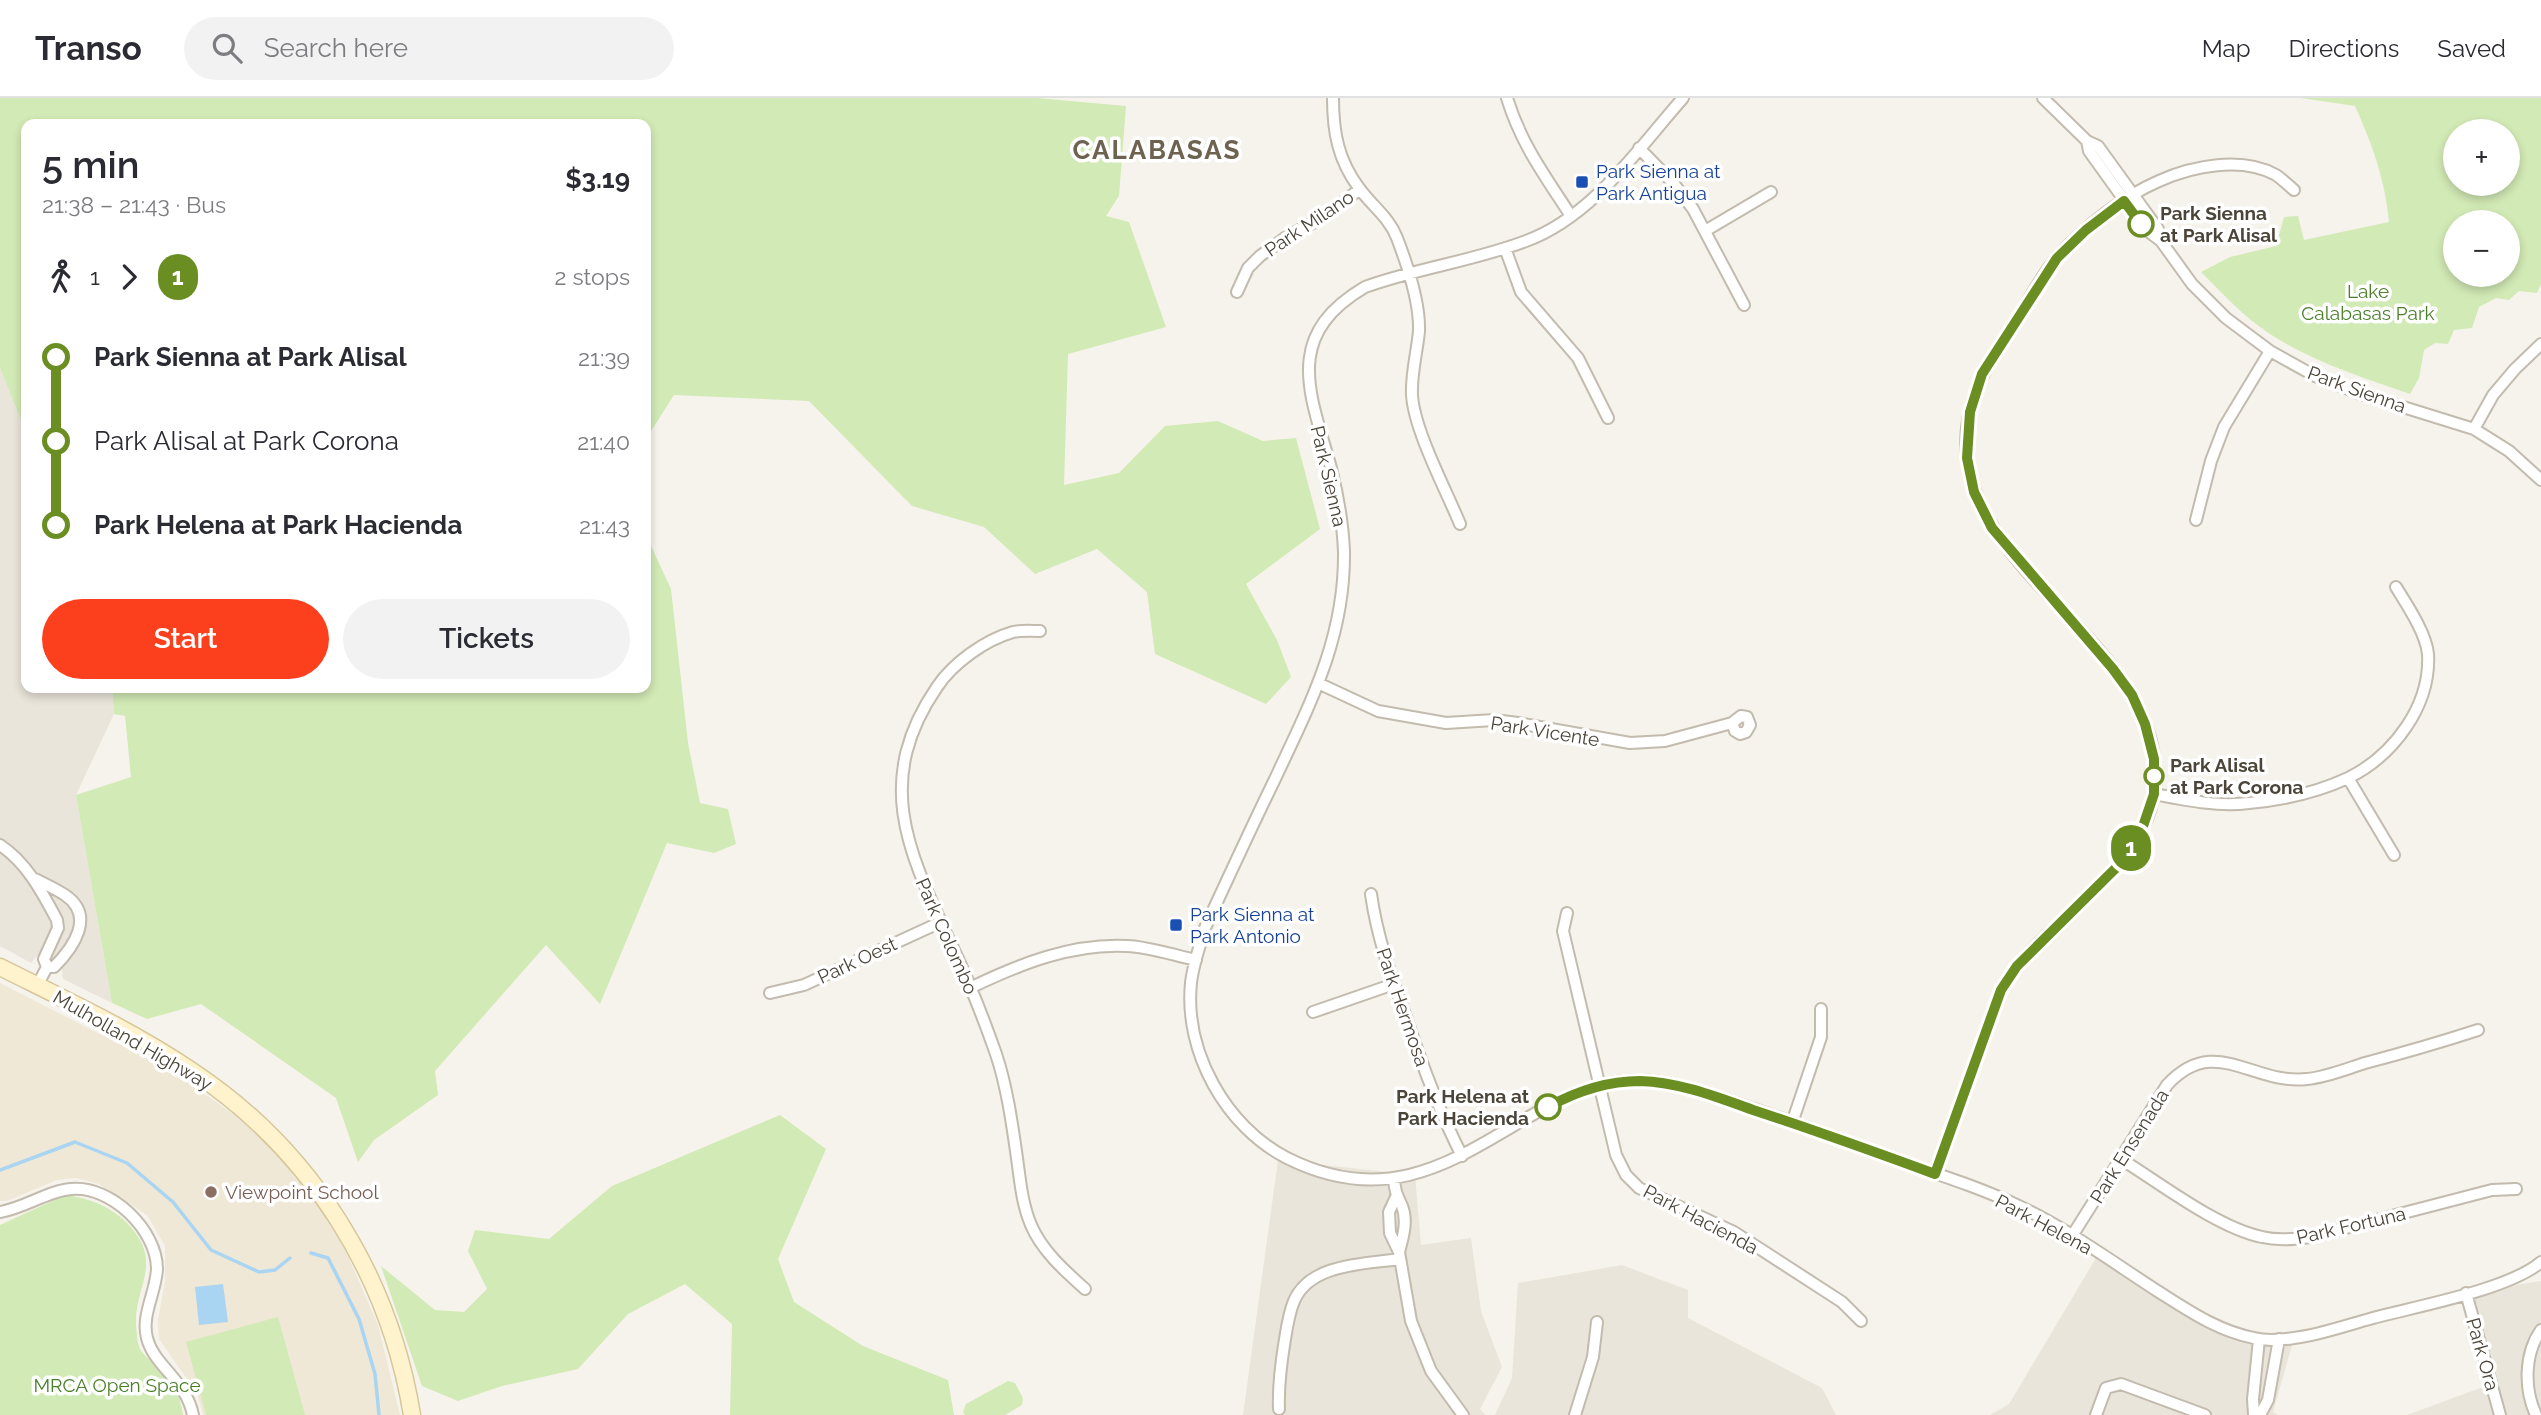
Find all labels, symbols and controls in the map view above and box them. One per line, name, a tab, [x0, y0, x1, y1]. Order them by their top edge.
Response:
search box	[184, 17, 674, 80]
text: Transo	[35, 29, 142, 68]
icon: search	[208, 29, 246, 67]
text: Search here	[264, 33, 408, 63]
text: Map	[2202, 34, 2251, 63]
text: Directions	[2289, 34, 2399, 63]
text: Saved	[2437, 34, 2506, 63]
map controls	[2443, 119, 2520, 287]
button: +	[2443, 119, 2520, 196]
district label: CALABASAS	[1073, 135, 1241, 165]
text: 5 min	[42, 142, 139, 187]
place label: Park Sienna at Park Antigua	[1596, 160, 1721, 204]
text: $3.19	[565, 164, 630, 194]
marker: Park Sienna at Park Antigua	[1574, 174, 1590, 190]
street label: Park Milano	[1260, 185, 1358, 261]
text: 21:38 – 21:43 · Bus	[42, 191, 226, 218]
place label: Park Sienna at Park Alisal	[2160, 202, 2278, 246]
button: −	[2443, 210, 2520, 287]
marker: Park Sienna at Park Alisal	[2128, 211, 2154, 237]
icon: walk	[42, 258, 80, 296]
icon: forward	[110, 258, 148, 296]
text: 1	[172, 262, 184, 291]
text: 1	[90, 263, 100, 290]
text: 2 stops	[555, 263, 630, 290]
park label: Lake Calabasas Park	[2301, 280, 2435, 324]
text: Park Sienna at Park Alisal	[94, 342, 407, 372]
text: 21:39	[578, 344, 630, 371]
street label: Park Sienna	[2305, 361, 2409, 417]
street label: Park Sienna	[1307, 423, 1351, 529]
text: Park Alisal at Park Corona	[94, 426, 399, 456]
text: 21:40	[577, 428, 630, 455]
text: Park Helena at Park Hacienda	[94, 510, 462, 540]
text: 21:43	[579, 512, 630, 539]
button: Start	[42, 599, 329, 679]
button: Tickets	[343, 599, 630, 679]
street label: Park Vicente	[1489, 712, 1601, 750]
place label: Park Alisal at Park Corona	[2170, 754, 2304, 798]
marker: Park Alisal at Park Corona	[2144, 766, 2164, 786]
line badge: 1	[2108, 825, 2154, 871]
text: 1	[2125, 833, 2137, 862]
street label: Park Colombo	[912, 874, 982, 998]
place label: Park Sienna at Park Antonio	[1190, 903, 1315, 947]
marker: Park Sienna at Park Antonio	[1168, 917, 1184, 933]
street label: Park Oest	[814, 932, 901, 988]
street label: Park Hermosa	[1372, 945, 1434, 1069]
street label: Mulholland Highway	[49, 985, 217, 1095]
place label: Park Helena at Park Hacienda	[1396, 1085, 1530, 1129]
street label: Park Ensenada	[2085, 1085, 2173, 1207]
marker: Park Helena at Park Hacienda	[1535, 1094, 1561, 1120]
street label: Park Hacienda	[1640, 1179, 1762, 1259]
place label: Viewpoint School	[225, 1181, 379, 1203]
marker: Viewpoint School	[203, 1184, 219, 1200]
street label: Park Helena	[1992, 1189, 2096, 1259]
street label: Park Fortuna	[2294, 1202, 2408, 1248]
street label: Park Ora	[2462, 1315, 2504, 1393]
park label: MRCA Open Space	[33, 1374, 201, 1396]

